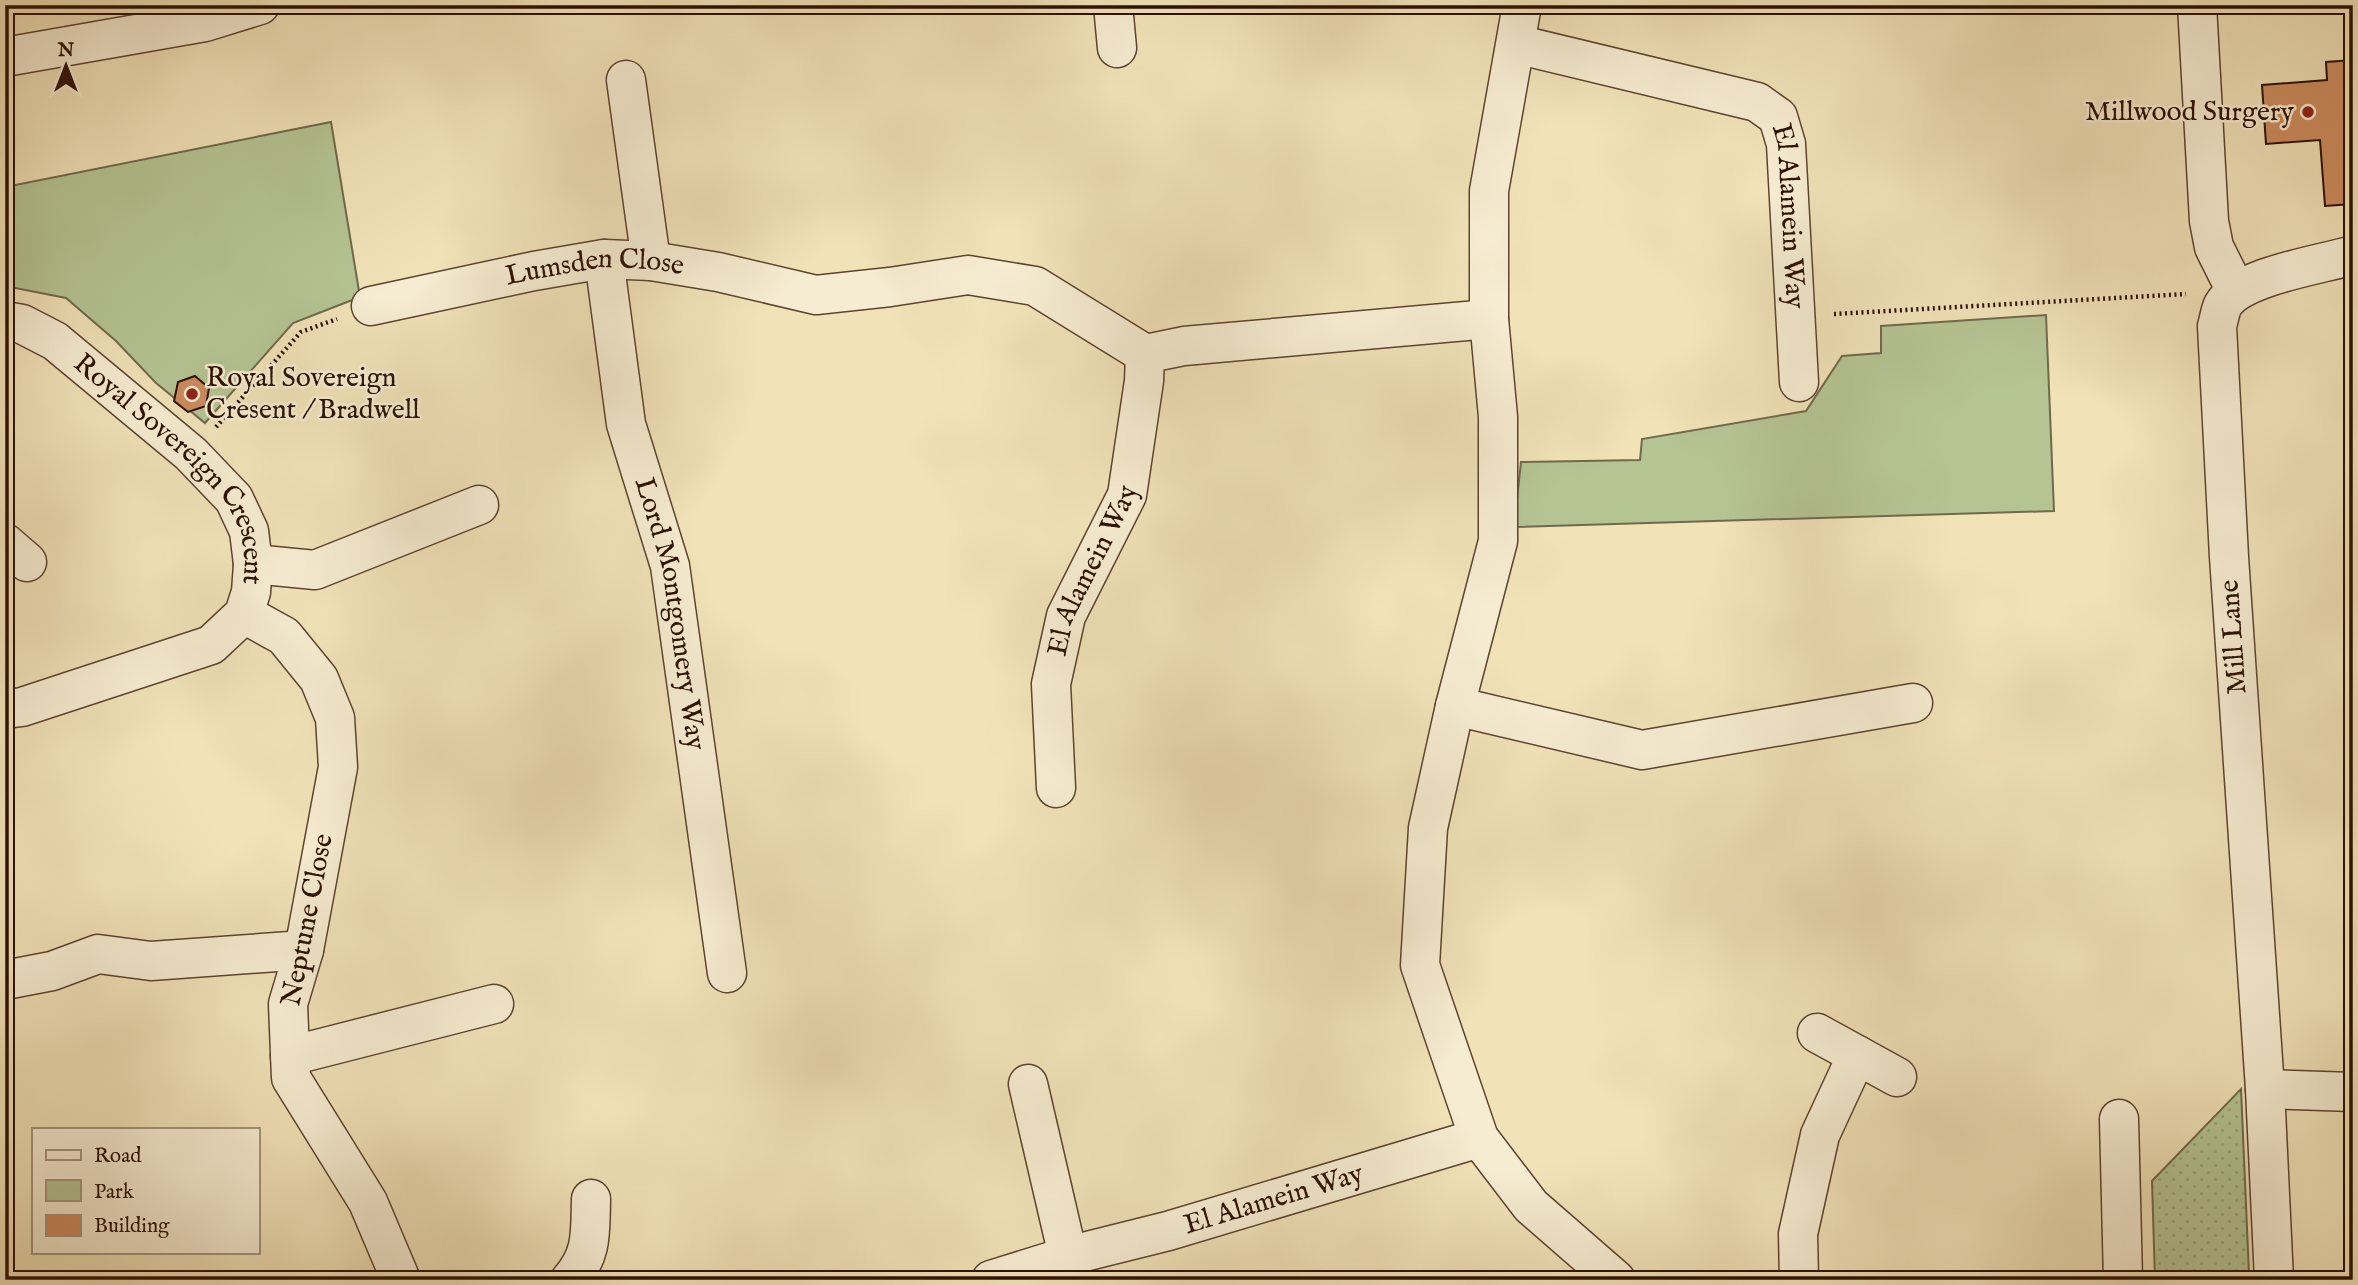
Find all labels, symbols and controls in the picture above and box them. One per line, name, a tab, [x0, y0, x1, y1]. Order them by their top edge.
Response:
north arrow	[32, 32, 102, 102]
text: N	[57, 39, 75, 63]
place label: Millwood Surgery	[2085, 95, 2294, 130]
marker: Millwood Surgery	[2300, 104, 2316, 120]
street label: El Alamein Way	[1763, 119, 1812, 310]
street label: Lumsden Close	[502, 241, 687, 294]
street label: Royal Sovereign Crescent	[66, 346, 271, 586]
place label: Royal Sovereign Cresent / Bradwell	[206, 361, 420, 428]
marker: Royal Sovereign Cresent / Bradwell	[184, 386, 200, 402]
street label: Lord Montgomery Way	[626, 473, 713, 752]
street label: El Alamein Way	[1040, 483, 1146, 659]
street label: Mill Lane	[2213, 578, 2255, 696]
street label: Neptune Close	[274, 831, 342, 1009]
legend	[32, 1128, 259, 1254]
text: Road	[94, 1143, 142, 1170]
street label: El Alamein Way	[1180, 1156, 1368, 1243]
text: Park	[94, 1179, 135, 1206]
text: Building	[94, 1213, 170, 1240]

